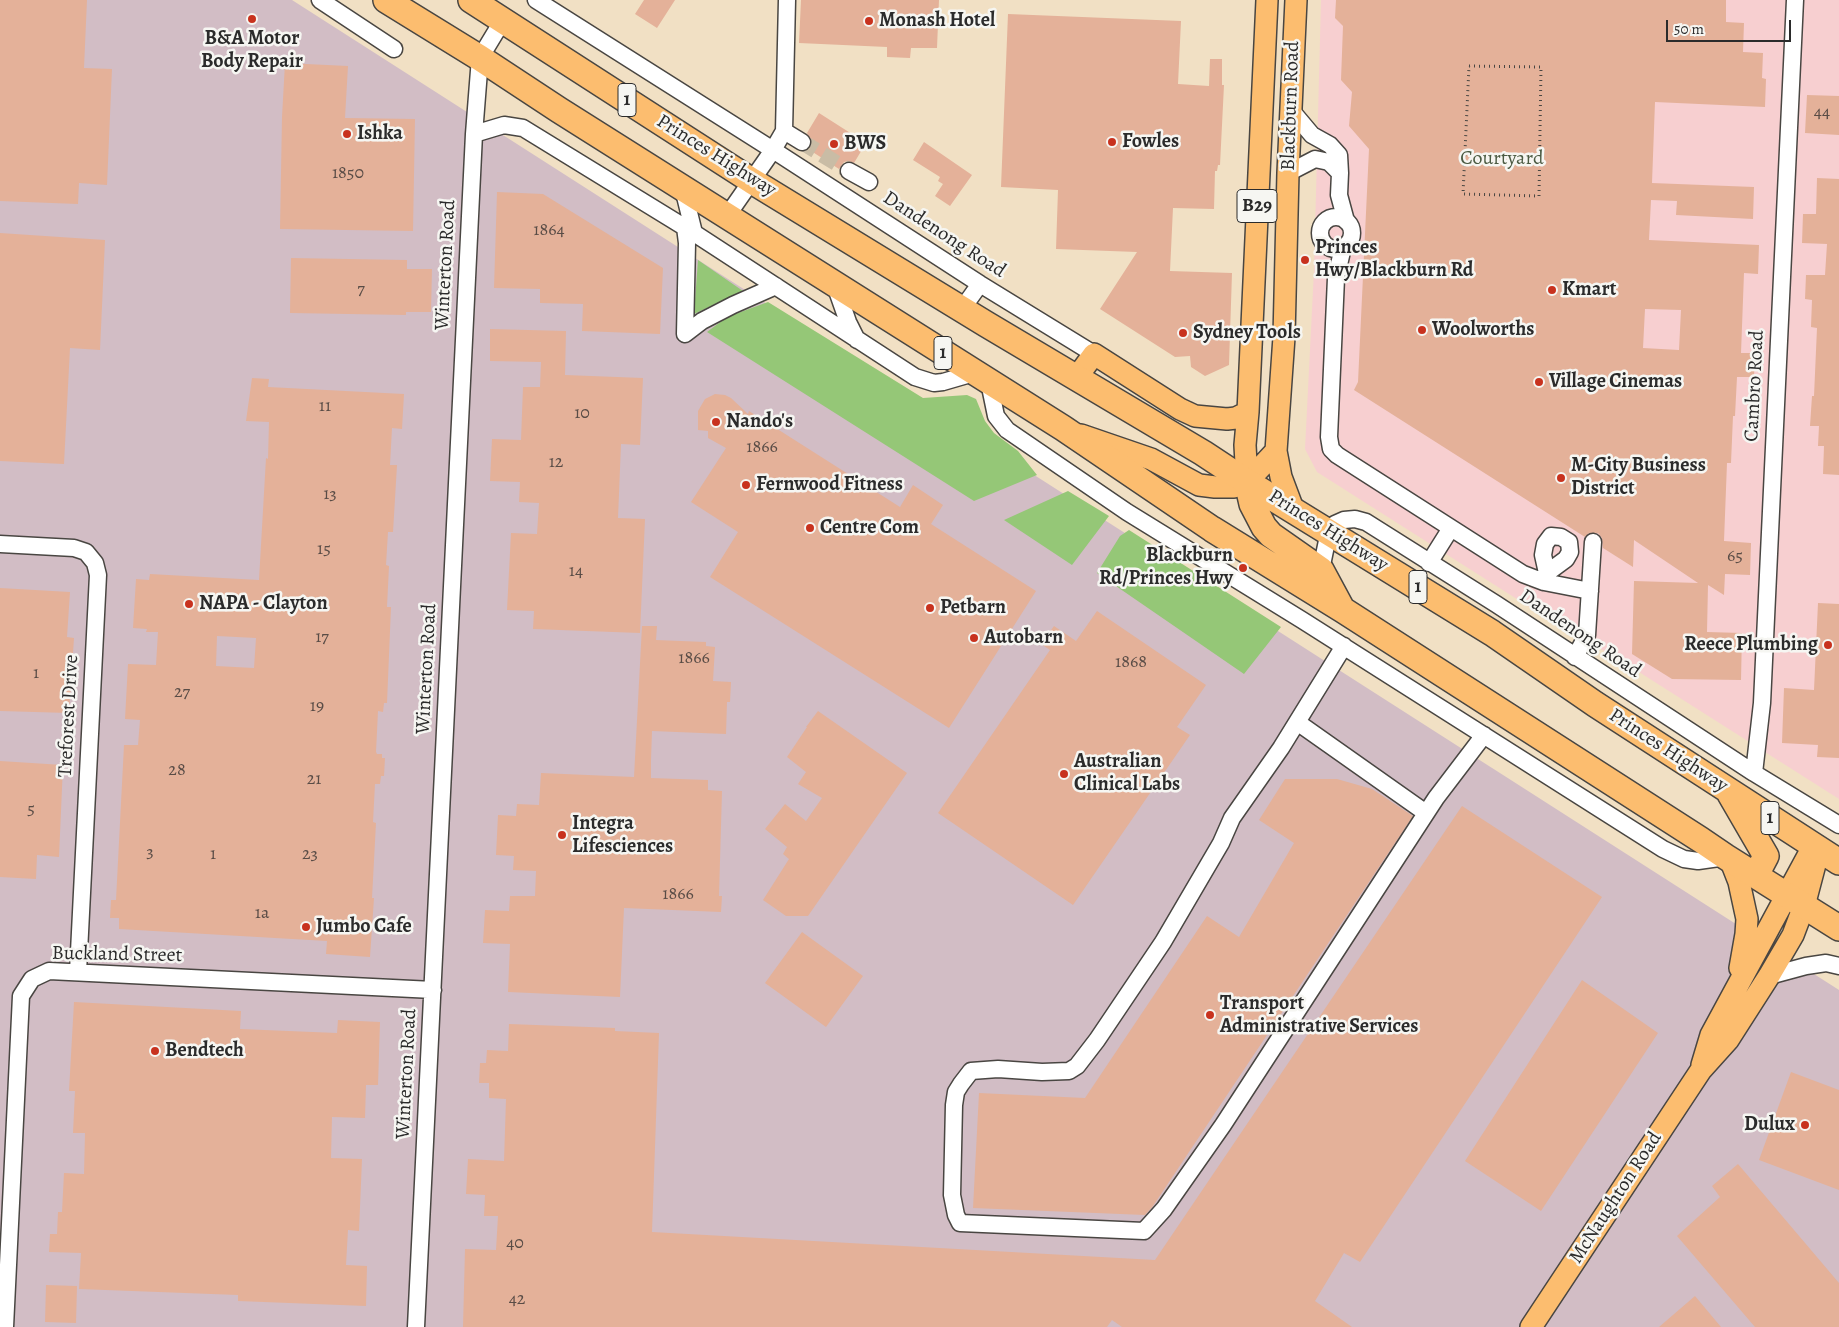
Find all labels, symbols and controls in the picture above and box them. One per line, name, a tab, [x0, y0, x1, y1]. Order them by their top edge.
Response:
place label: Monash Hotel	[879, 9, 995, 33]
scale bar	[1669, 10, 1794, 42]
marker: B&A Motor Body Repair	[246, 13, 258, 25]
marker: Monash Hotel	[863, 15, 875, 27]
text: 50 m	[1674, 19, 1704, 39]
place label: B&A Motor Body Repair	[201, 27, 303, 74]
street label: Blackburn Road	[1277, 41, 1305, 171]
road number: 1	[618, 84, 636, 116]
house number: 44	[1814, 102, 1830, 124]
street label: Princes Highway	[652, 110, 780, 202]
place label: Ishka	[357, 122, 403, 146]
marker: Ishka	[341, 128, 353, 140]
place label: Fowles	[1122, 130, 1179, 154]
place label: BWS	[844, 132, 886, 156]
marker: Fowles	[1106, 136, 1118, 148]
marker: BWS	[828, 138, 840, 150]
park label: Courtyard	[1460, 147, 1544, 171]
house number: 1850	[332, 163, 364, 185]
street label: Dandenong Road	[878, 186, 1010, 284]
road number: B29	[1237, 190, 1277, 222]
street label: Winterton Road	[431, 199, 461, 331]
house number: 1864	[533, 220, 565, 242]
place label: Princes Hwy/Blackburn Rd	[1315, 236, 1473, 283]
marker: Princes Hwy/Blackburn Rd	[1299, 254, 1311, 266]
place label: Kmart	[1562, 278, 1616, 302]
house number: 7	[357, 279, 365, 301]
marker: Kmart	[1546, 284, 1558, 296]
place label: Woolworths	[1432, 318, 1534, 342]
place label: Sydney Tools	[1193, 321, 1301, 345]
marker: Woolworths	[1416, 324, 1428, 336]
marker: Sydney Tools	[1177, 327, 1189, 339]
street label: Cambro Road	[1740, 330, 1770, 442]
road number: 1	[934, 336, 952, 369]
place label: Village Cinemas	[1549, 370, 1682, 394]
marker: Village Cinemas	[1533, 376, 1545, 388]
house number: 11	[319, 396, 331, 418]
house number: 10	[574, 403, 590, 425]
place label: Nando's	[726, 410, 793, 434]
marker: Nando's	[710, 416, 722, 428]
house number: 1866	[746, 437, 778, 459]
house number: 12	[549, 452, 563, 474]
place label: M-City Business District	[1571, 454, 1706, 501]
marker: M-City Business District	[1555, 472, 1567, 484]
place label: Fernwood Fitness	[756, 473, 903, 497]
marker: Fernwood Fitness	[740, 479, 752, 491]
house number: 13	[323, 484, 337, 506]
street label: Princes Highway	[1264, 485, 1392, 577]
place label: Centre Com	[820, 516, 919, 540]
marker: Centre Com	[804, 522, 816, 534]
house number: 15	[317, 539, 331, 561]
place label: Blackburn Rd/Princes Hwy	[1099, 544, 1233, 591]
house number: 65	[1727, 546, 1743, 568]
house number: 14	[569, 561, 583, 583]
marker: Blackburn Rd/Princes Hwy	[1237, 562, 1249, 574]
road number: 1	[1409, 570, 1427, 604]
street label: Dandenong Road	[1515, 584, 1645, 684]
place label: NAPA - Clayton	[199, 592, 328, 616]
place label: Petbarn	[940, 596, 1006, 620]
marker: NAPA - Clayton	[183, 598, 195, 610]
marker: Petbarn	[924, 602, 936, 614]
street label: Winterton Road	[412, 603, 442, 735]
place label: Autobarn	[984, 626, 1063, 650]
house number: 17	[315, 627, 329, 649]
marker: Autobarn	[968, 632, 980, 644]
place label: Reece Plumbing	[1684, 633, 1818, 657]
marker: Reece Plumbing	[1822, 639, 1834, 651]
house number: 1866	[678, 648, 710, 670]
house number: 1868	[1115, 652, 1147, 674]
street label: Treforest Drive	[54, 654, 84, 778]
house number: 1	[33, 663, 39, 685]
house number: 27	[174, 682, 190, 704]
house number: 19	[310, 696, 324, 718]
street label: Princes Highway	[1604, 704, 1732, 798]
place label: Australian Clinical Labs	[1074, 750, 1180, 797]
house number: 28	[168, 760, 186, 782]
marker: Australian Clinical Labs	[1058, 768, 1070, 780]
house number: 21	[307, 769, 321, 791]
house number: 5	[27, 799, 35, 821]
road number: 1	[1761, 801, 1779, 834]
place label: Integra Lifesciences	[572, 812, 673, 859]
marker: Integra Lifesciences	[556, 829, 568, 841]
house number: 3	[146, 842, 154, 864]
house number: 1	[210, 844, 216, 866]
house number: 23	[302, 844, 318, 866]
house number: 1866	[662, 884, 694, 906]
house number: 1a	[255, 903, 269, 925]
place label: Jumbo Cafe	[316, 915, 412, 939]
marker: Jumbo Cafe	[300, 921, 312, 933]
street label: Buckland Street	[52, 942, 182, 968]
place label: Transport Administrative Services	[1220, 992, 1418, 1039]
street label: Winterton Road	[392, 1008, 422, 1140]
marker: Transport Administrative Services	[1204, 1009, 1216, 1021]
place label: Bendtech	[165, 1039, 244, 1063]
marker: Bendtech	[149, 1045, 161, 1057]
place label: Dulux	[1744, 1113, 1795, 1137]
marker: Dulux	[1799, 1119, 1811, 1131]
street label: McNaughton Road	[1564, 1128, 1668, 1268]
house number: 40	[506, 1233, 524, 1255]
house number: 42	[509, 1289, 525, 1311]

